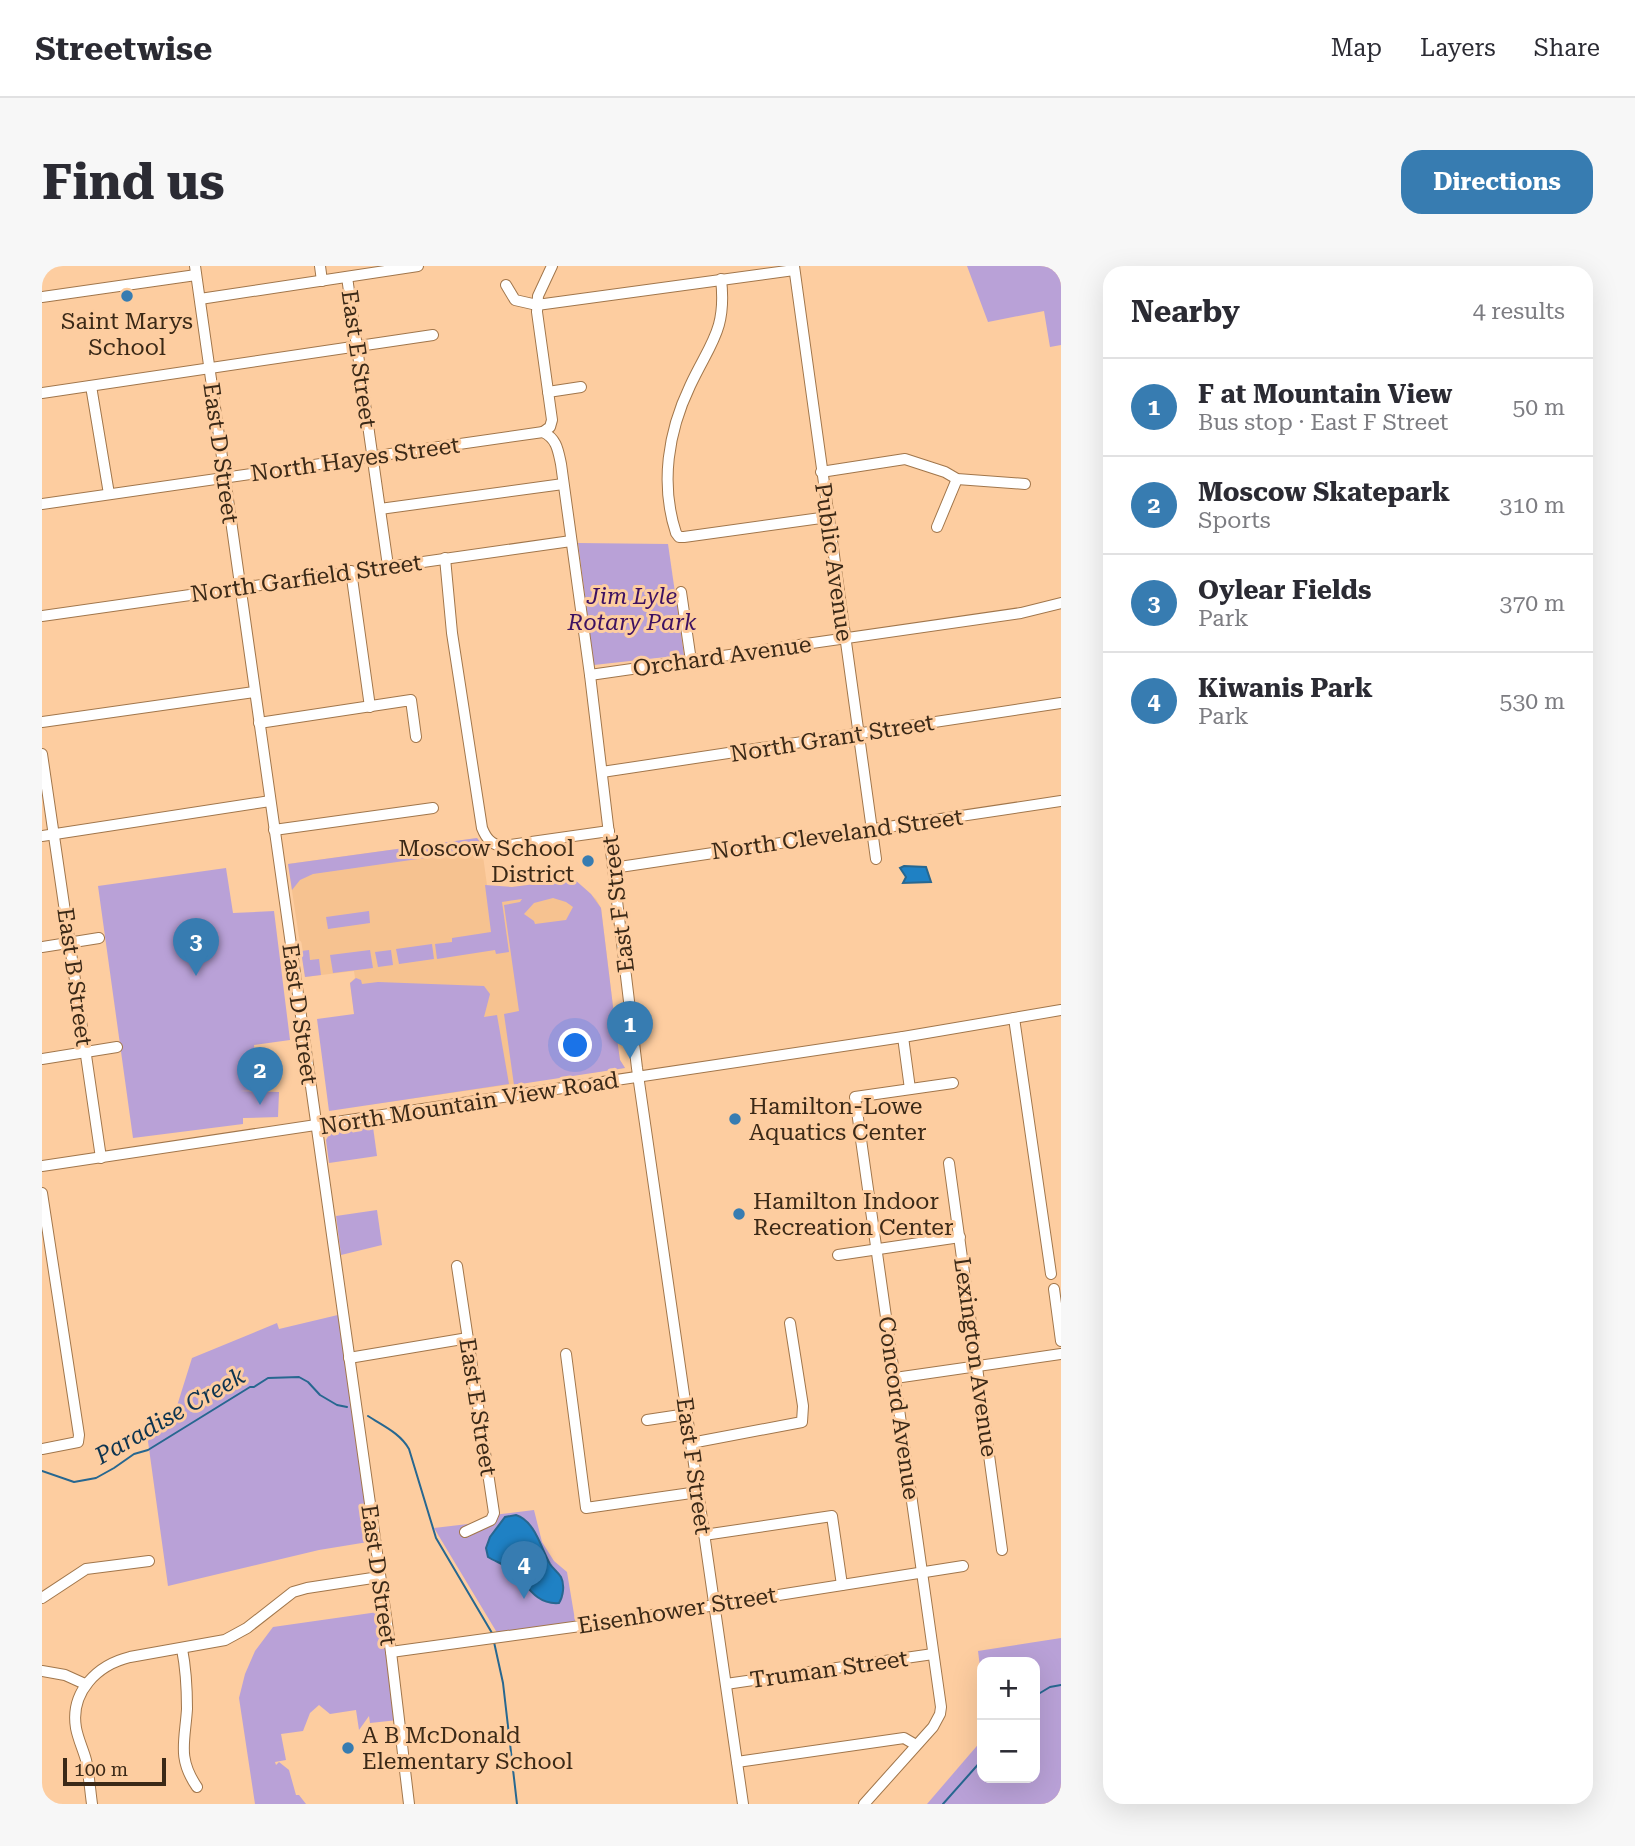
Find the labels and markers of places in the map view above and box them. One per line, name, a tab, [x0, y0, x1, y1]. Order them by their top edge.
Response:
marker: Saint Marys School	[119, 288, 135, 304]
place label: Saint Marys School	[61, 308, 193, 361]
place label: Moscow School District	[398, 835, 574, 888]
marker: Moscow School District	[580, 853, 596, 869]
pin: 3	[173, 918, 219, 976]
pin: 1	[607, 1001, 653, 1059]
pin: 2	[237, 1047, 283, 1105]
place label: Hamilton-Lowe Aquatics Center	[749, 1093, 926, 1146]
marker: Hamilton-Lowe Aquatics Center	[727, 1111, 743, 1127]
place label: Hamilton Indoor Recreation Center	[753, 1188, 953, 1241]
marker: Hamilton Indoor Recreation Center	[731, 1206, 747, 1222]
pin: 4	[501, 1541, 547, 1599]
place label: A B McDonald Elementary School	[362, 1722, 573, 1775]
marker: A B McDonald Elementary School	[340, 1740, 356, 1756]

